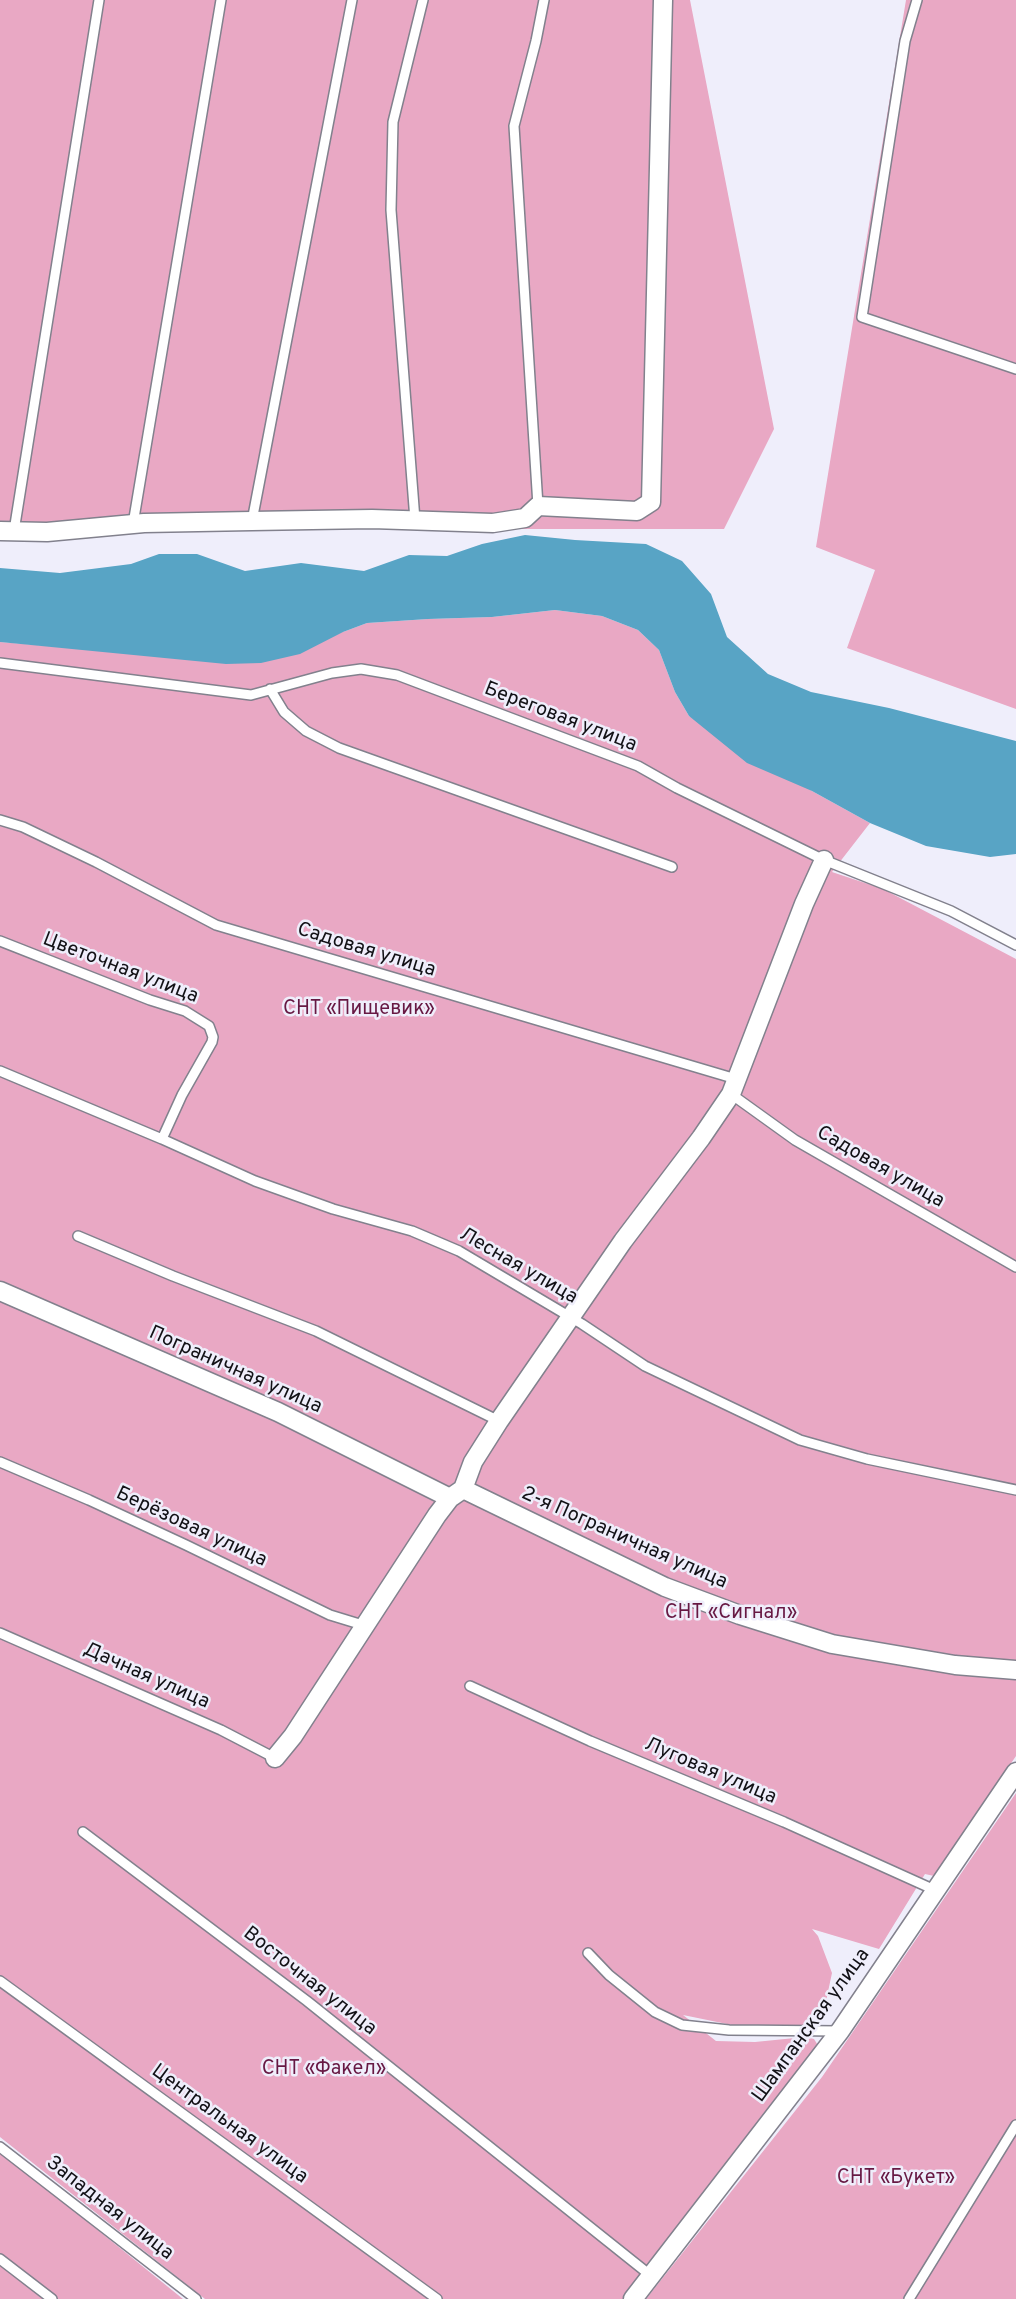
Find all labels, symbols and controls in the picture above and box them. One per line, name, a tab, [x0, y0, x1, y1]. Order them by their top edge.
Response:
street label: Береговая улица	[480, 678, 640, 758]
street label: Садовая улица	[294, 919, 438, 983]
street label: Цветочная улица	[39, 928, 201, 1010]
park label: СНТ «Пищевик»	[283, 998, 435, 1022]
street label: Садовая улица	[812, 1122, 948, 1214]
street label: Лесная улица	[455, 1223, 581, 1311]
street label: Пограничная улица	[145, 1322, 325, 1420]
street label: Берёзовая улица	[112, 1482, 270, 1574]
street label: 2-я Пограничная улица	[517, 1483, 731, 1595]
park label: СНТ «Сигнал»	[665, 1602, 797, 1626]
street label: Дачная улица	[79, 1638, 213, 1716]
street label: Луговая улица	[640, 1733, 780, 1811]
street label: Восточная улица	[237, 1922, 381, 2042]
street label: Шампанская улица	[748, 1944, 876, 2108]
park label: СНТ «Факел»	[262, 2058, 386, 2082]
street label: Центральная улица	[146, 2060, 312, 2190]
street label: Западная улица	[40, 2152, 178, 2266]
park label: СНТ «Букет»	[837, 2167, 955, 2191]

